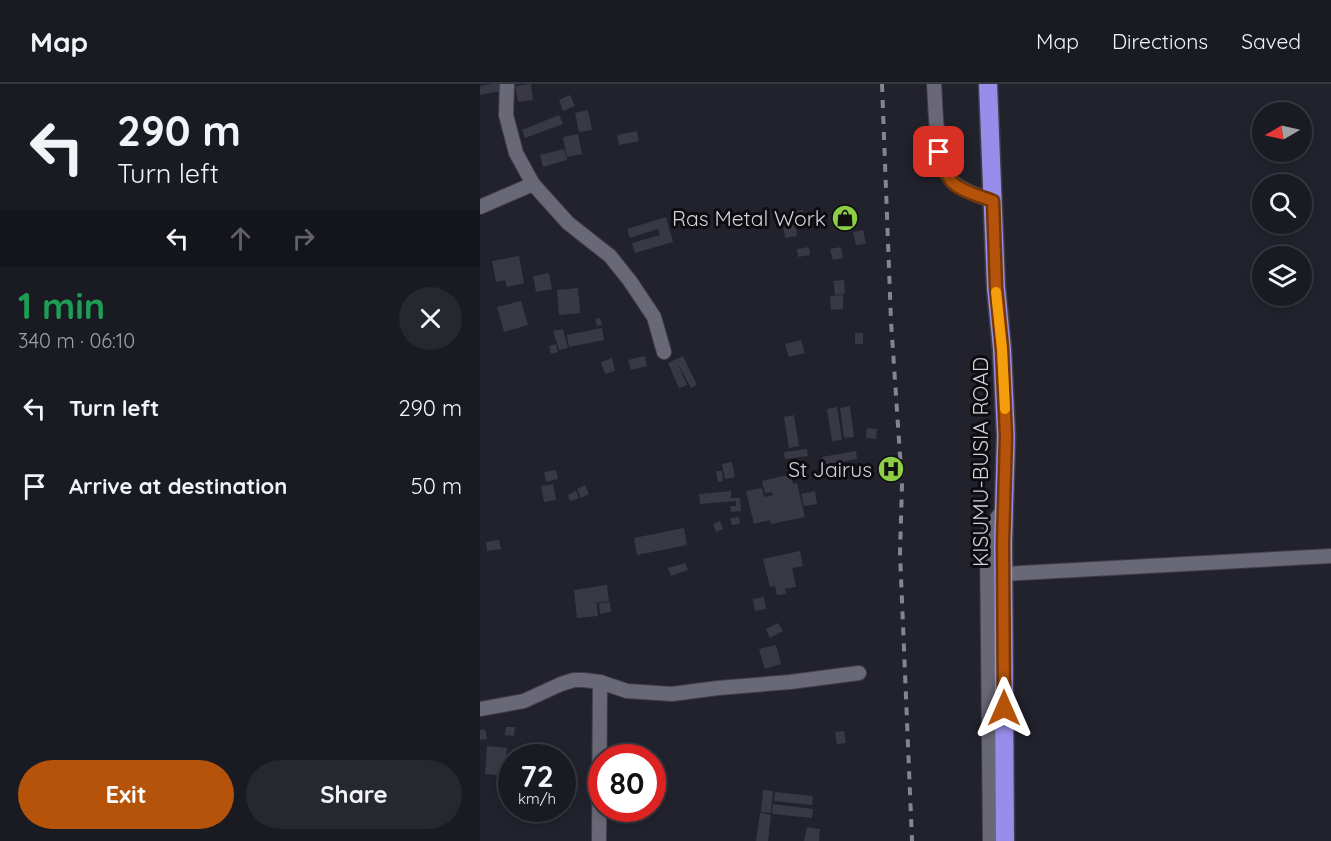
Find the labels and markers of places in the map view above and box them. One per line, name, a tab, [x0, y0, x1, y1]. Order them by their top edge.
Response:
pin	[913, 126, 964, 177]
shop icon: Ras Metal Work	[830, 203, 860, 233]
place label: Ras Metal Work	[672, 205, 826, 231]
hospital icon: St Jairus	[876, 454, 906, 484]
place label: St Jairus	[788, 456, 872, 482]

